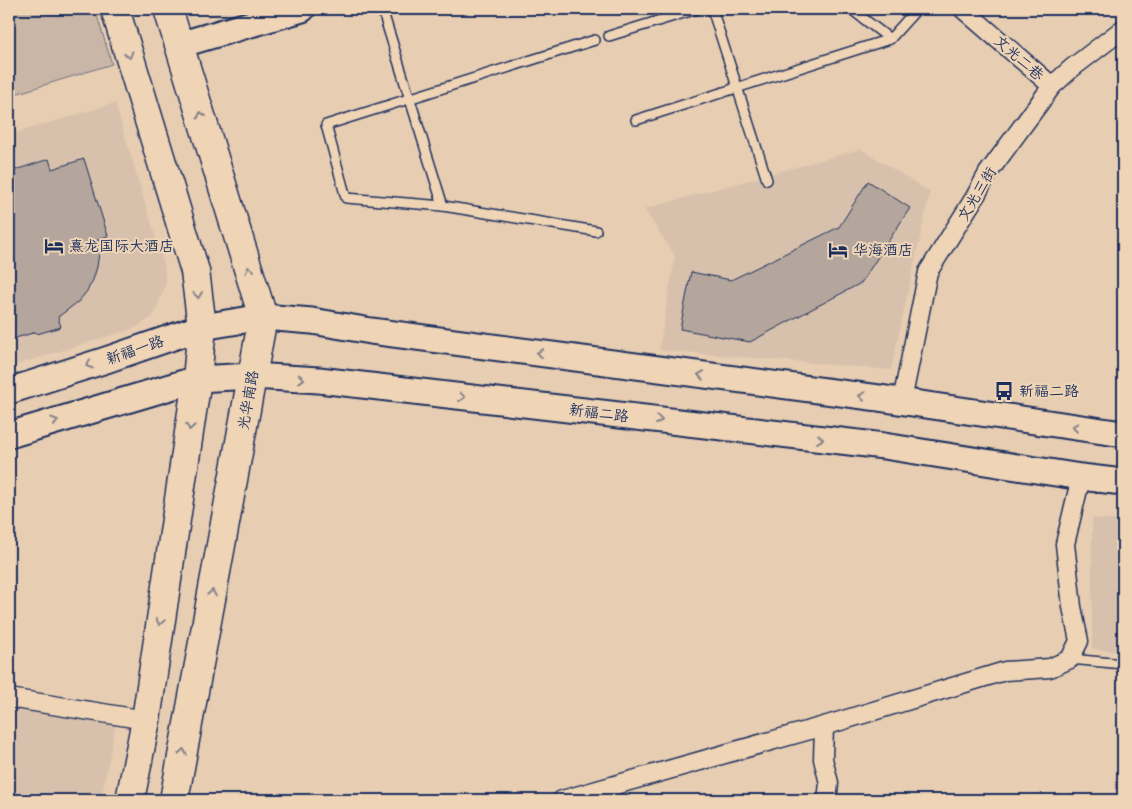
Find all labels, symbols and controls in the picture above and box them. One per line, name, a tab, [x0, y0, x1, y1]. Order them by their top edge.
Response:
street label: 文光二巷	[990, 32, 1048, 84]
one-way arrow	[123, 51, 133, 59]
one-way arrow	[196, 111, 206, 120]
street label: 文光三街	[954, 164, 1000, 224]
hotel icon: 熹龙国际大酒店	[43, 235, 65, 257]
place label: 熹龙国际大酒店	[69, 237, 174, 255]
hotel icon: 华海酒店	[827, 239, 849, 261]
place label: 华海酒店	[853, 241, 913, 259]
one-way arrow	[244, 267, 254, 275]
one-way arrow	[192, 291, 203, 299]
street label: 新福一路	[104, 332, 166, 368]
one-way arrow	[536, 349, 544, 359]
one-way arrow	[86, 360, 94, 370]
street label: 光华南路	[234, 369, 262, 431]
one-way arrow	[697, 370, 705, 380]
one-way arrow	[297, 374, 305, 385]
bus stop icon: 新福二路	[993, 380, 1015, 402]
place label: 新福二路	[1019, 382, 1079, 400]
one-way arrow	[459, 391, 467, 402]
one-way arrow	[858, 391, 866, 402]
street label: 新福二路	[568, 400, 630, 426]
one-way arrow	[655, 414, 663, 425]
one-way arrow	[51, 417, 59, 427]
one-way arrow	[1071, 422, 1079, 432]
one-way arrow	[185, 423, 195, 432]
one-way arrow	[816, 433, 824, 444]
one-way arrow	[207, 588, 217, 597]
one-way arrow	[156, 618, 166, 627]
one-way arrow	[177, 748, 187, 757]

